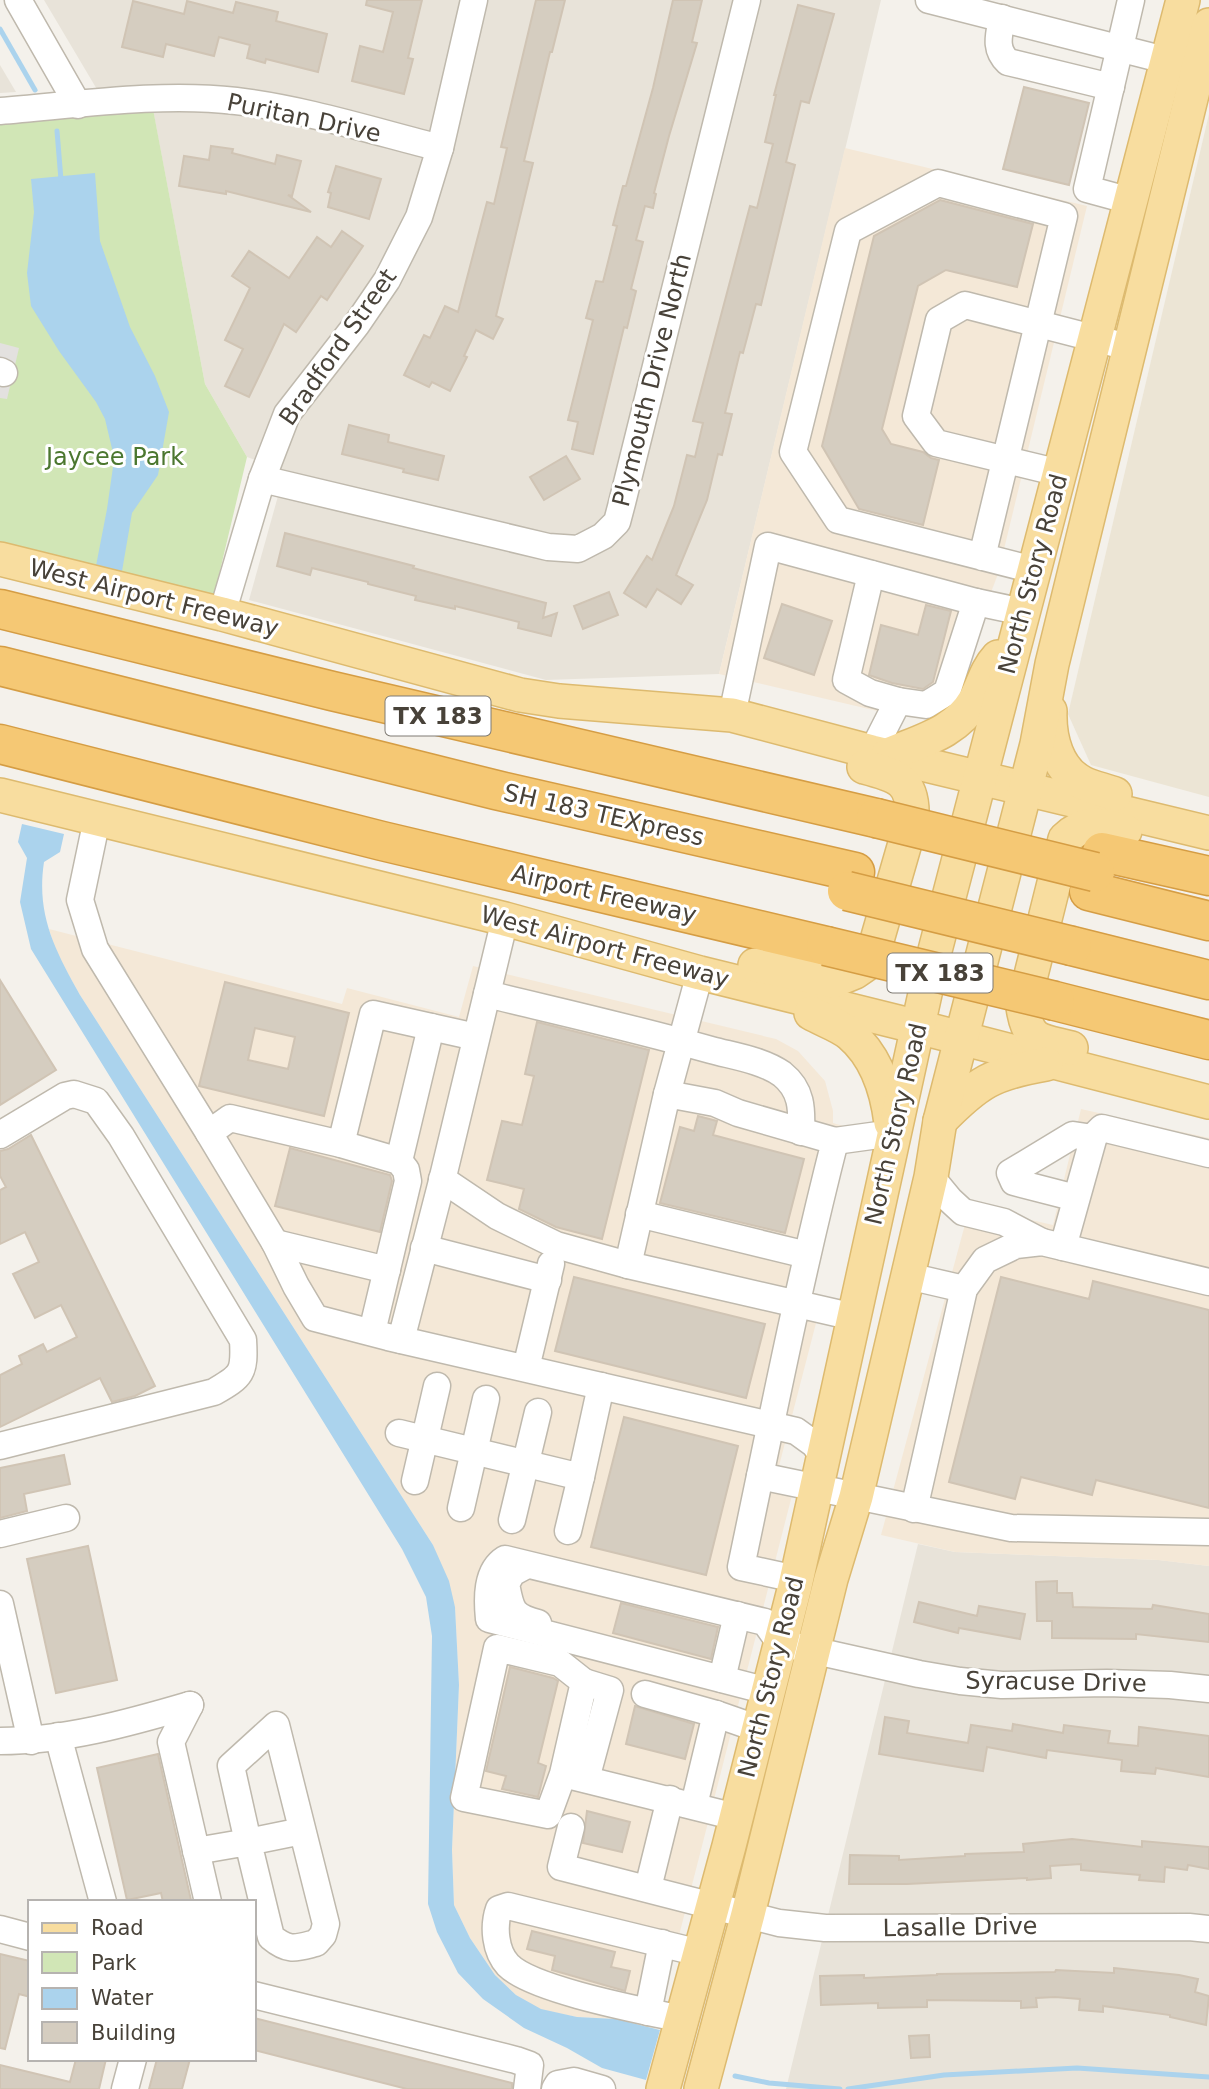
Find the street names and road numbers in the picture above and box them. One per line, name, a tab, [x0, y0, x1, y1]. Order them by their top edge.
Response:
street label: Puritan Drive	[224, 88, 384, 148]
street label: Plymouth Drive North	[607, 251, 697, 509]
street label: Bradford Street	[274, 263, 402, 431]
street label: North Story Road	[993, 471, 1073, 677]
street label: West Airport Freeway	[26, 553, 282, 643]
road number: TX 183	[386, 696, 490, 736]
street label: SH 183 TEXpress	[501, 778, 707, 852]
street label: Airport Freeway	[509, 859, 699, 929]
street label: West Airport Freeway	[478, 900, 732, 994]
road number: TX 183	[888, 954, 992, 992]
street label: North Story Road	[859, 1020, 933, 1228]
street label: North Story Road	[732, 1574, 810, 1780]
street label: Syracuse Drive	[965, 1666, 1147, 1698]
street label: Lasalle Drive	[882, 1912, 1038, 1942]

